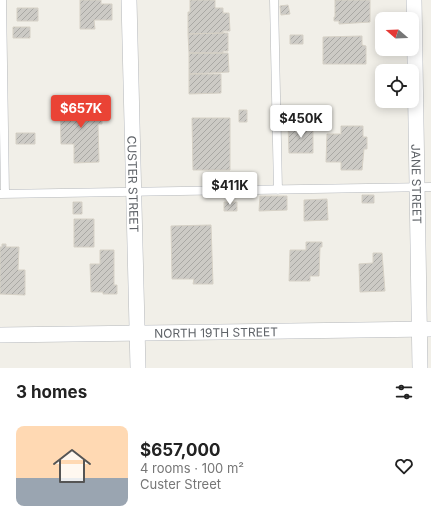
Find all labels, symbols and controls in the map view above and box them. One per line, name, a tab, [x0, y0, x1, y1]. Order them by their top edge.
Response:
north arrow	[375, 12, 419, 56]
map controls	[375, 12, 419, 108]
button: locate	[375, 64, 419, 108]
pin: $657K	[53, 95, 109, 129]
text: $657K	[60, 100, 102, 116]
pin: $450K	[273, 105, 329, 139]
text: $450K	[279, 110, 323, 126]
street label: CUSTER STREET	[125, 135, 142, 233]
street label: JANE STREET	[409, 144, 425, 224]
pin: $411K	[202, 172, 258, 206]
text: $411K	[211, 177, 249, 193]
street label: NORTH 19TH STREET	[154, 324, 278, 340]
icon: filters	[393, 381, 415, 403]
text: 3 homes	[16, 382, 87, 402]
text: $657,000	[140, 440, 220, 460]
icon: home	[48, 442, 96, 490]
icon: heart	[393, 455, 415, 477]
text: 4 rooms · 100 m²	[140, 460, 244, 476]
text: Custer Street	[140, 476, 221, 492]

